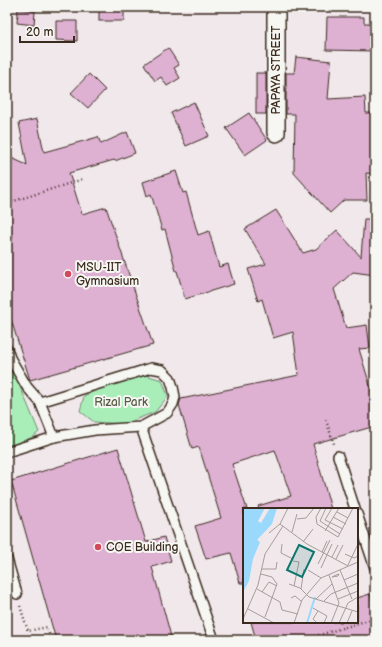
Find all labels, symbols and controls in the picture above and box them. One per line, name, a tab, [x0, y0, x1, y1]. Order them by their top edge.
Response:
scale bar	[20, 18, 74, 44]
text: 20 m	[26, 25, 53, 40]
street label: PAPAYA STREET	[269, 25, 284, 115]
place label: MSU-IIT Gymnasium	[76, 260, 139, 289]
marker: MSU-IIT Gymnasium	[63, 269, 73, 279]
park label: Rizal Park	[94, 395, 148, 410]
inset map	[243, 508, 358, 623]
place label: COE Building	[106, 540, 179, 555]
marker: COE Building	[93, 542, 103, 552]

